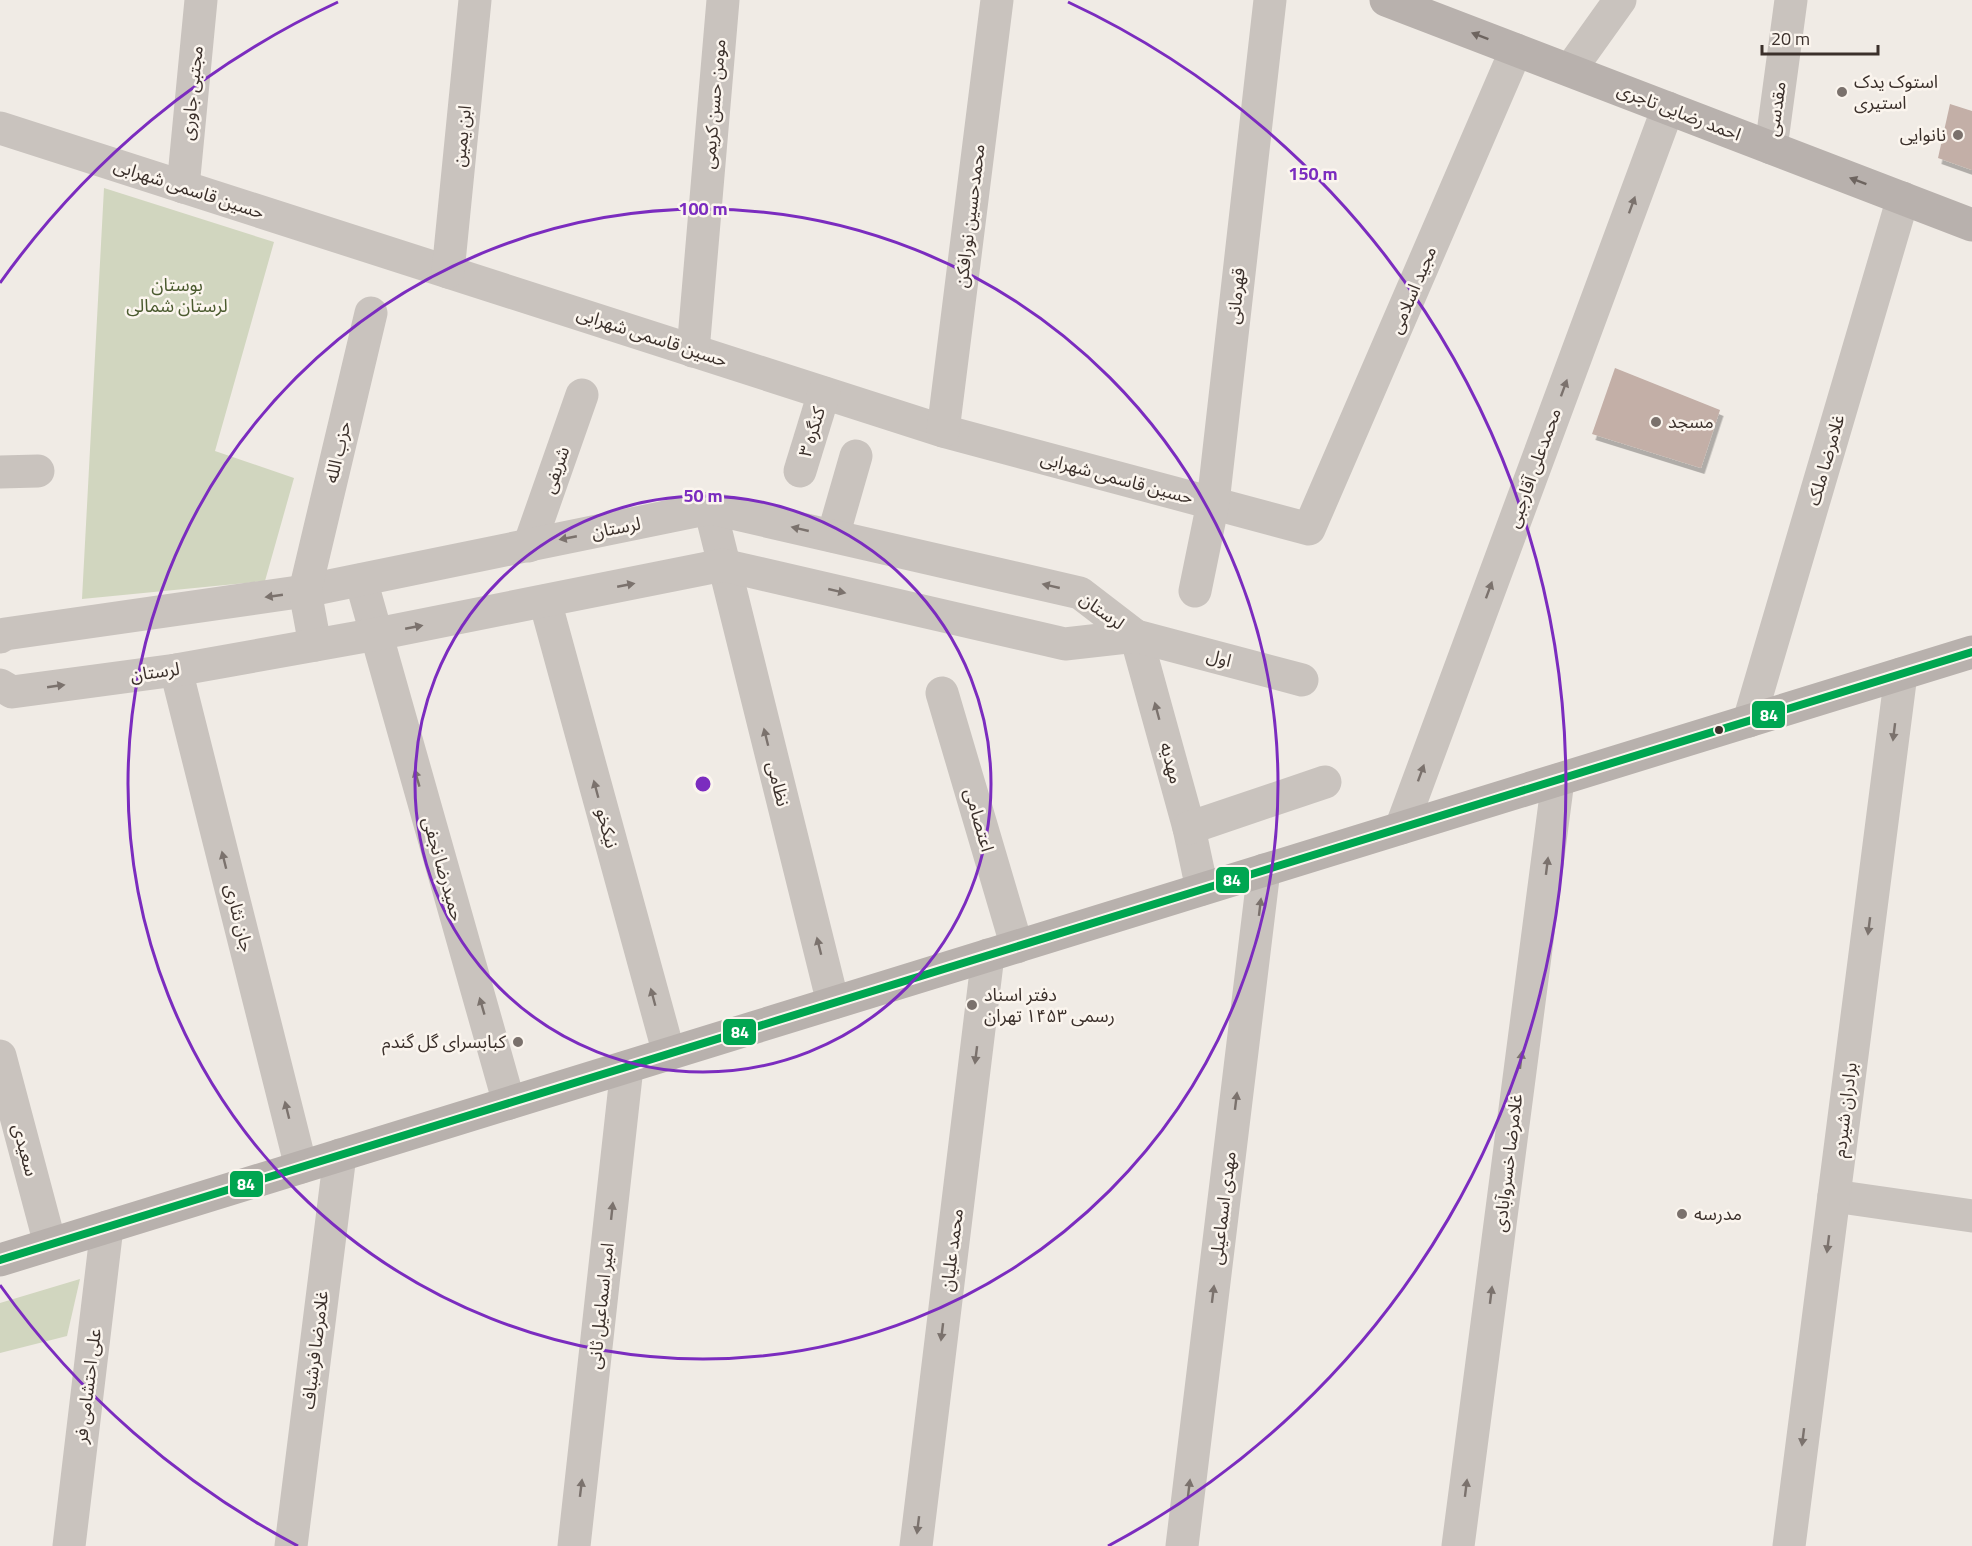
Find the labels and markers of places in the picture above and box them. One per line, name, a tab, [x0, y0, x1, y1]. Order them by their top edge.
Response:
place label: استوک یدک استیری	[1854, 68, 1938, 116]
marker: استوک یدک استیری	[1835, 85, 1849, 99]
place label: نانوایی	[1900, 121, 1946, 148]
marker: نانوایی	[1951, 128, 1965, 142]
place label: مسجد	[1668, 408, 1714, 435]
marker: مسجد	[1649, 415, 1663, 429]
unlabelled marker	[1713, 724, 1725, 736]
centre of rings	[693, 774, 713, 794]
place label: دفتر اسناد رسمی ۱۴۵۳ تهران	[984, 981, 1115, 1029]
marker: دفتر اسناد رسمی ۱۴۵۳ تهران	[965, 998, 979, 1012]
place label: کبابسرای گل گندم	[382, 1028, 507, 1056]
marker: کبابسرای گل گندم	[511, 1035, 525, 1049]
place label: مدرسه	[1694, 1200, 1742, 1227]
marker: مدرسه	[1675, 1207, 1689, 1221]

